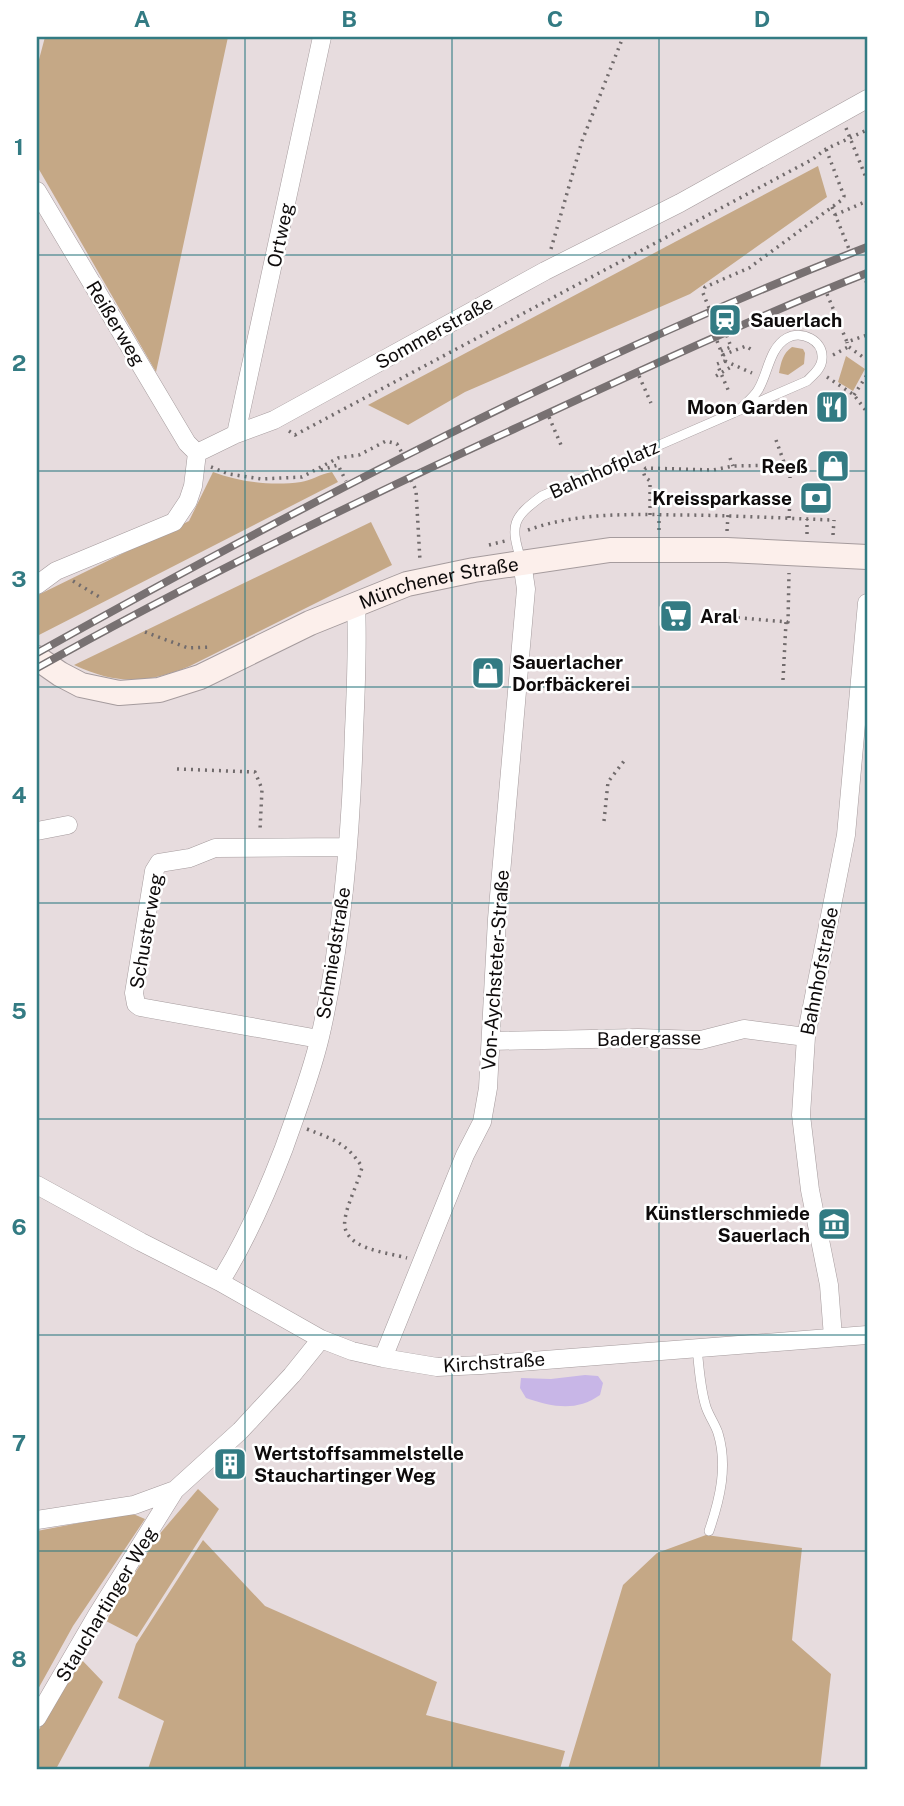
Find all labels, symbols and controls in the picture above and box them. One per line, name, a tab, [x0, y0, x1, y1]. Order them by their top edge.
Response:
text: A	[134, 5, 151, 32]
text: B	[341, 5, 357, 32]
text: C	[547, 5, 563, 32]
text: D	[754, 5, 770, 32]
text: 1	[14, 133, 24, 160]
street label: Ortweg	[262, 201, 298, 269]
street label: Reißerweg	[82, 277, 150, 369]
street label: Sommerstraße	[371, 291, 497, 373]
station icon: Sauerlach	[706, 301, 744, 339]
place label: Sauerlach	[750, 309, 842, 331]
text: 2	[12, 349, 26, 376]
restaurant icon: Moon Garden	[813, 388, 851, 426]
place label: Moon Garden	[687, 396, 808, 418]
street label: Bahnhofplatz	[546, 435, 662, 503]
shop icon: Reeß	[814, 447, 852, 485]
place label: Reeß	[761, 455, 808, 477]
bank icon: Kreissparkasse	[797, 479, 835, 517]
place label: Kreissparkasse	[652, 487, 792, 509]
street label: Münchener Straße	[356, 553, 520, 613]
text: 3	[11, 565, 27, 592]
supermarket icon: Aral	[657, 597, 695, 635]
place label: Aral	[700, 605, 738, 627]
place label: Sauerlacher Dorfbäckerei	[512, 651, 630, 695]
shop icon: Sauerlacher Dorfbäckerei	[469, 654, 507, 692]
text: 4	[11, 781, 27, 808]
street label: Von-Aychsteter-Straße	[477, 869, 513, 1071]
street label: Schusterweg	[125, 871, 167, 991]
street label: Schmiedstraße	[312, 885, 354, 1021]
street label: Bahnhofstraße	[796, 905, 842, 1037]
text: 5	[11, 997, 27, 1024]
street label: Badergasse	[597, 1026, 701, 1050]
place label: Künstlerschmiede Sauerlach	[645, 1202, 810, 1246]
museum icon: Künstlerschmiede Sauerlach	[815, 1205, 853, 1243]
text: 6	[11, 1213, 27, 1240]
street label: Kirchstraße	[442, 1347, 546, 1377]
text: 7	[12, 1429, 26, 1456]
place label: Wertstoffsammelstelle Stauchartinger Weg	[254, 1442, 464, 1486]
building icon: Wertstoffsammelstelle Stauchartinger Weg	[211, 1445, 249, 1483]
street label: Stauchartinger Weg	[51, 1522, 161, 1685]
text: 8	[11, 1645, 27, 1672]

